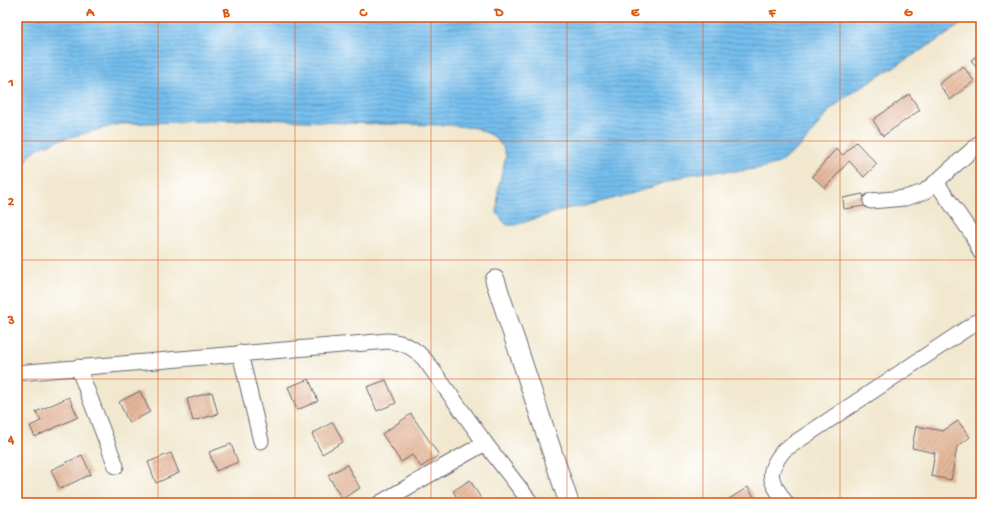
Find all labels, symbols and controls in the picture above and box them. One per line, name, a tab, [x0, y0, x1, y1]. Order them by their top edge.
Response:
text: A	[85, 6, 95, 21]
text: B	[222, 6, 231, 21]
text: C	[358, 6, 368, 21]
text: D	[494, 6, 504, 21]
text: E	[631, 6, 640, 21]
text: F	[768, 6, 777, 21]
text: G	[904, 6, 913, 21]
text: 1	[7, 76, 14, 91]
text: 2	[8, 195, 15, 210]
text: 3	[7, 314, 15, 329]
text: 4	[7, 433, 15, 448]

